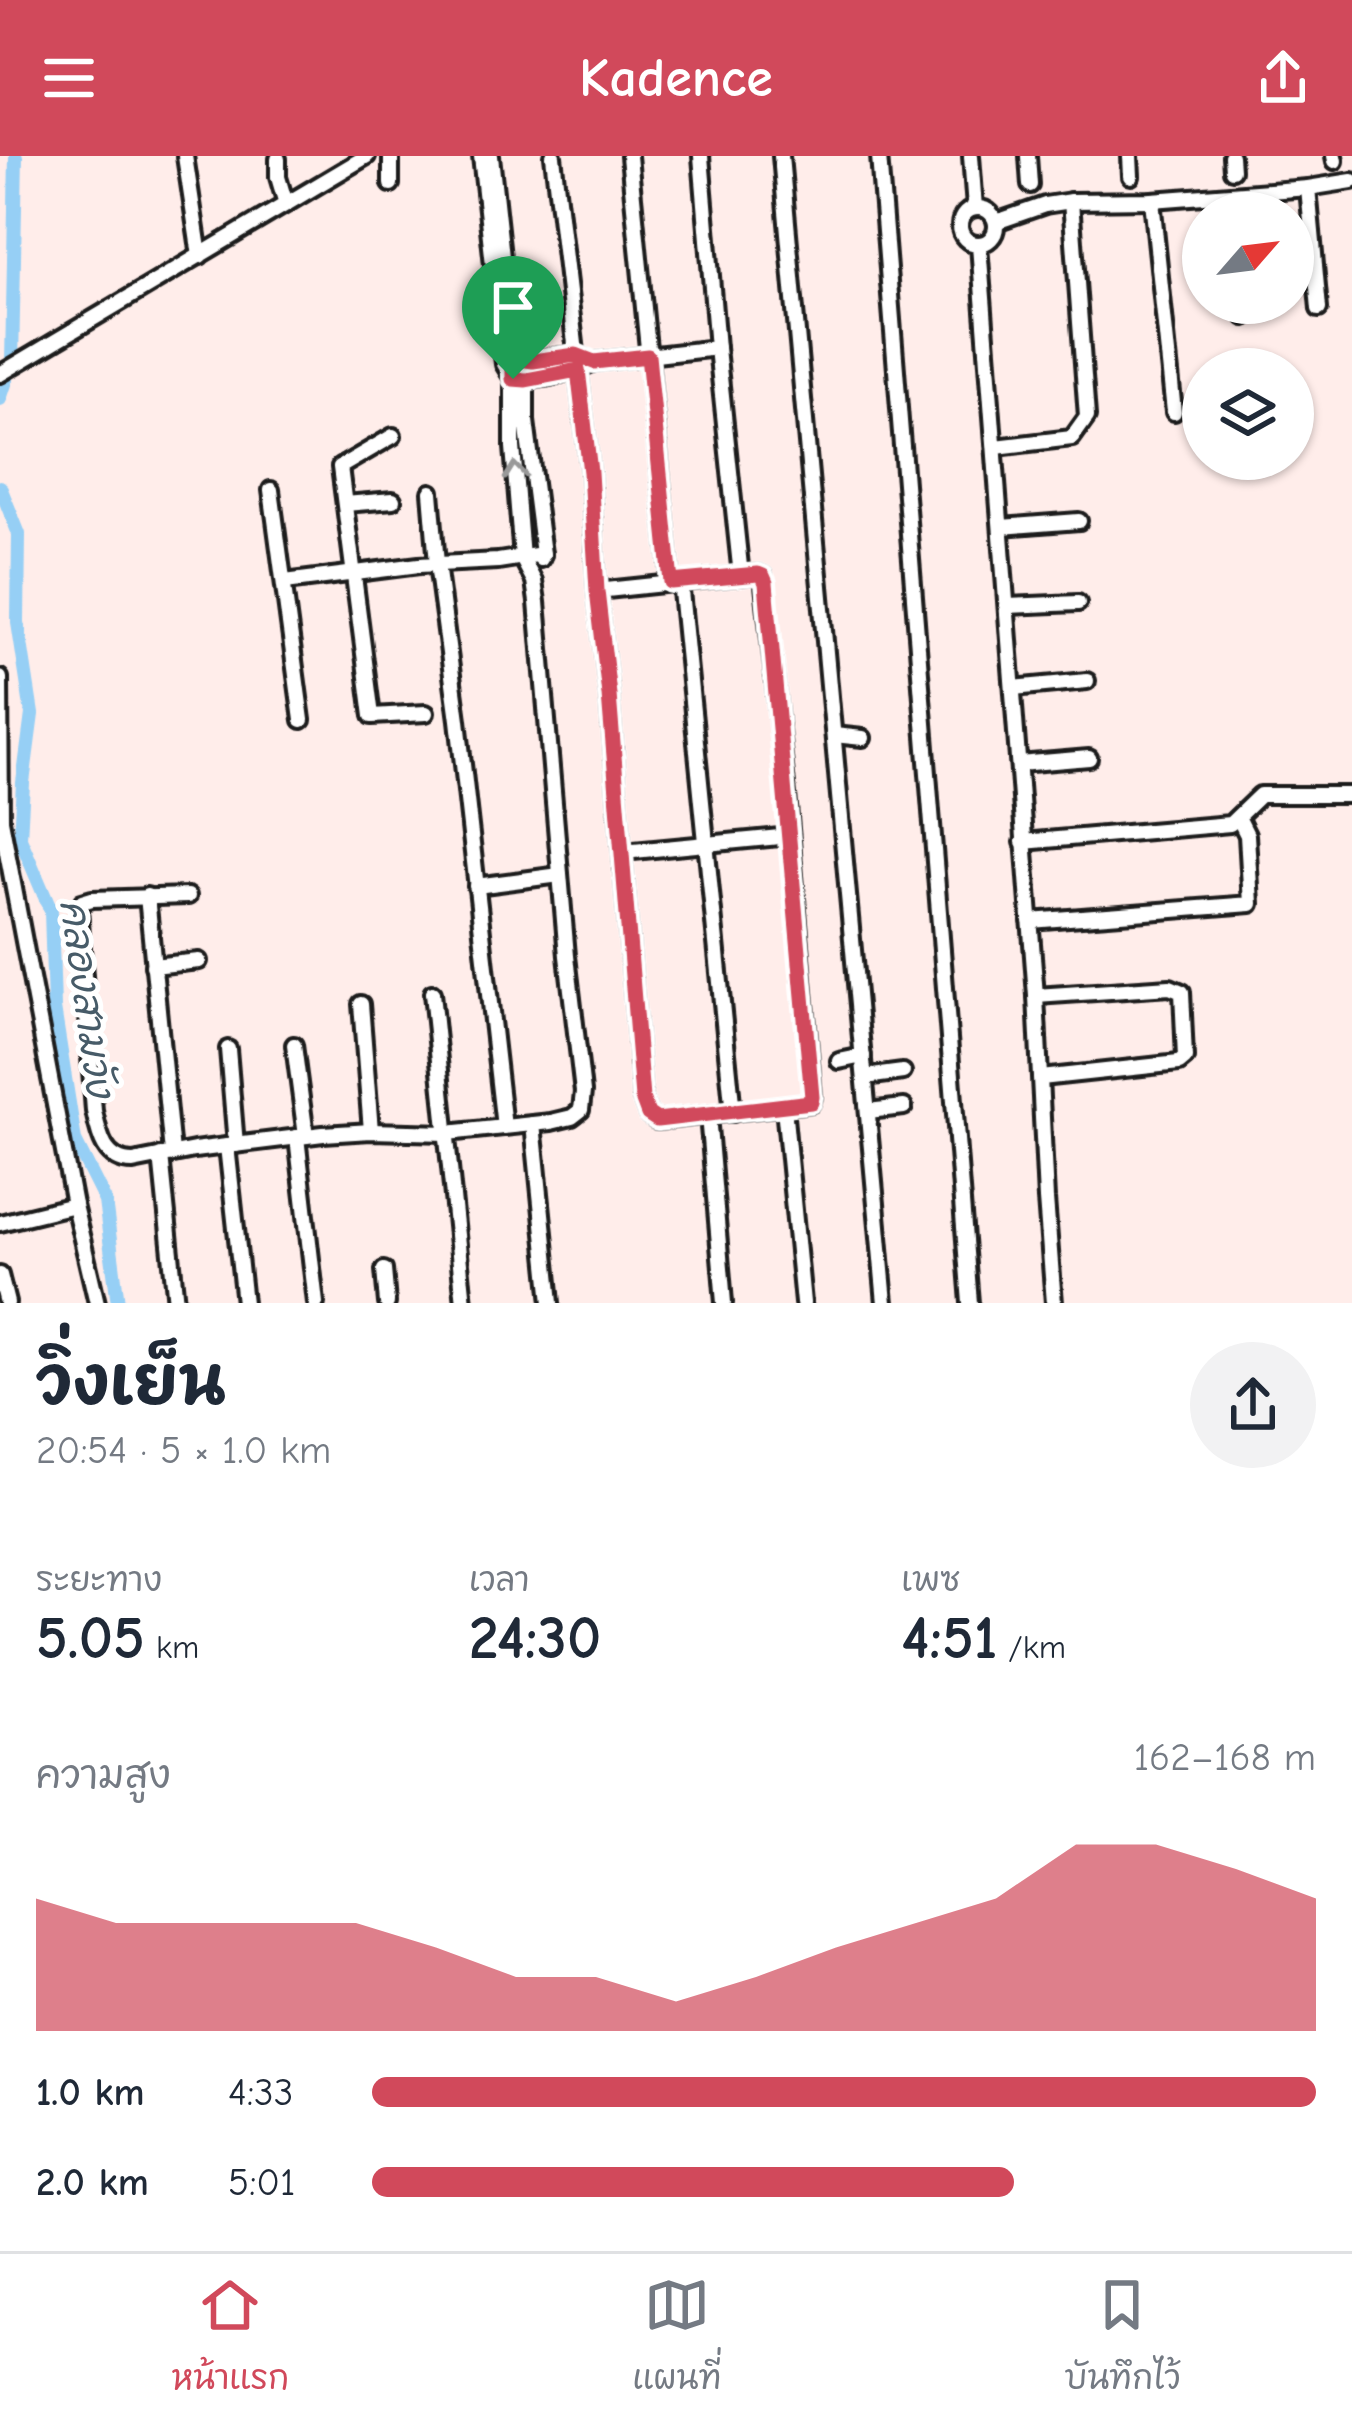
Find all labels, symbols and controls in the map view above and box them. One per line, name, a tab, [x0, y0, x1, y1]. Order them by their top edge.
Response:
icon: menu	[36, 45, 102, 111]
icon: share	[1250, 45, 1316, 111]
text: Kadence	[579, 47, 773, 110]
north arrow	[1182, 192, 1314, 324]
map controls	[1182, 192, 1314, 480]
pin	[462, 256, 564, 379]
icon: arrive	[480, 274, 546, 340]
button: layers	[1182, 348, 1314, 480]
one-way arrow	[503, 461, 528, 480]
water label: คลองสามวัง	[50, 897, 123, 1103]
button: share	[1190, 1342, 1316, 1468]
text: วิ่งเย็น	[36, 1345, 226, 1421]
text: 20:54 · 5 × 1.0 km	[36, 1428, 331, 1473]
text: ระยะทาง	[36, 1561, 162, 1599]
text: เวลา	[469, 1561, 530, 1599]
text: เพซ	[901, 1561, 960, 1599]
text: 5.05	[36, 1604, 145, 1673]
text: 24:30	[469, 1604, 601, 1673]
text: 4:51	[901, 1604, 997, 1673]
text: km	[145, 1628, 199, 1666]
text: /km	[997, 1628, 1066, 1666]
text: 162–168 m	[1134, 1735, 1316, 1780]
text: ความสูง	[36, 1753, 171, 1798]
text: 1.0 km	[36, 2070, 145, 2115]
text: 4:33	[228, 2070, 293, 2115]
text: 2.0 km	[36, 2160, 149, 2205]
text: 5:01	[228, 2160, 295, 2205]
tab: หน้าแรก	[172, 2272, 289, 2402]
tab: แผนที่	[632, 2272, 721, 2402]
tab: บันทึกไว้	[1064, 2272, 1180, 2402]

